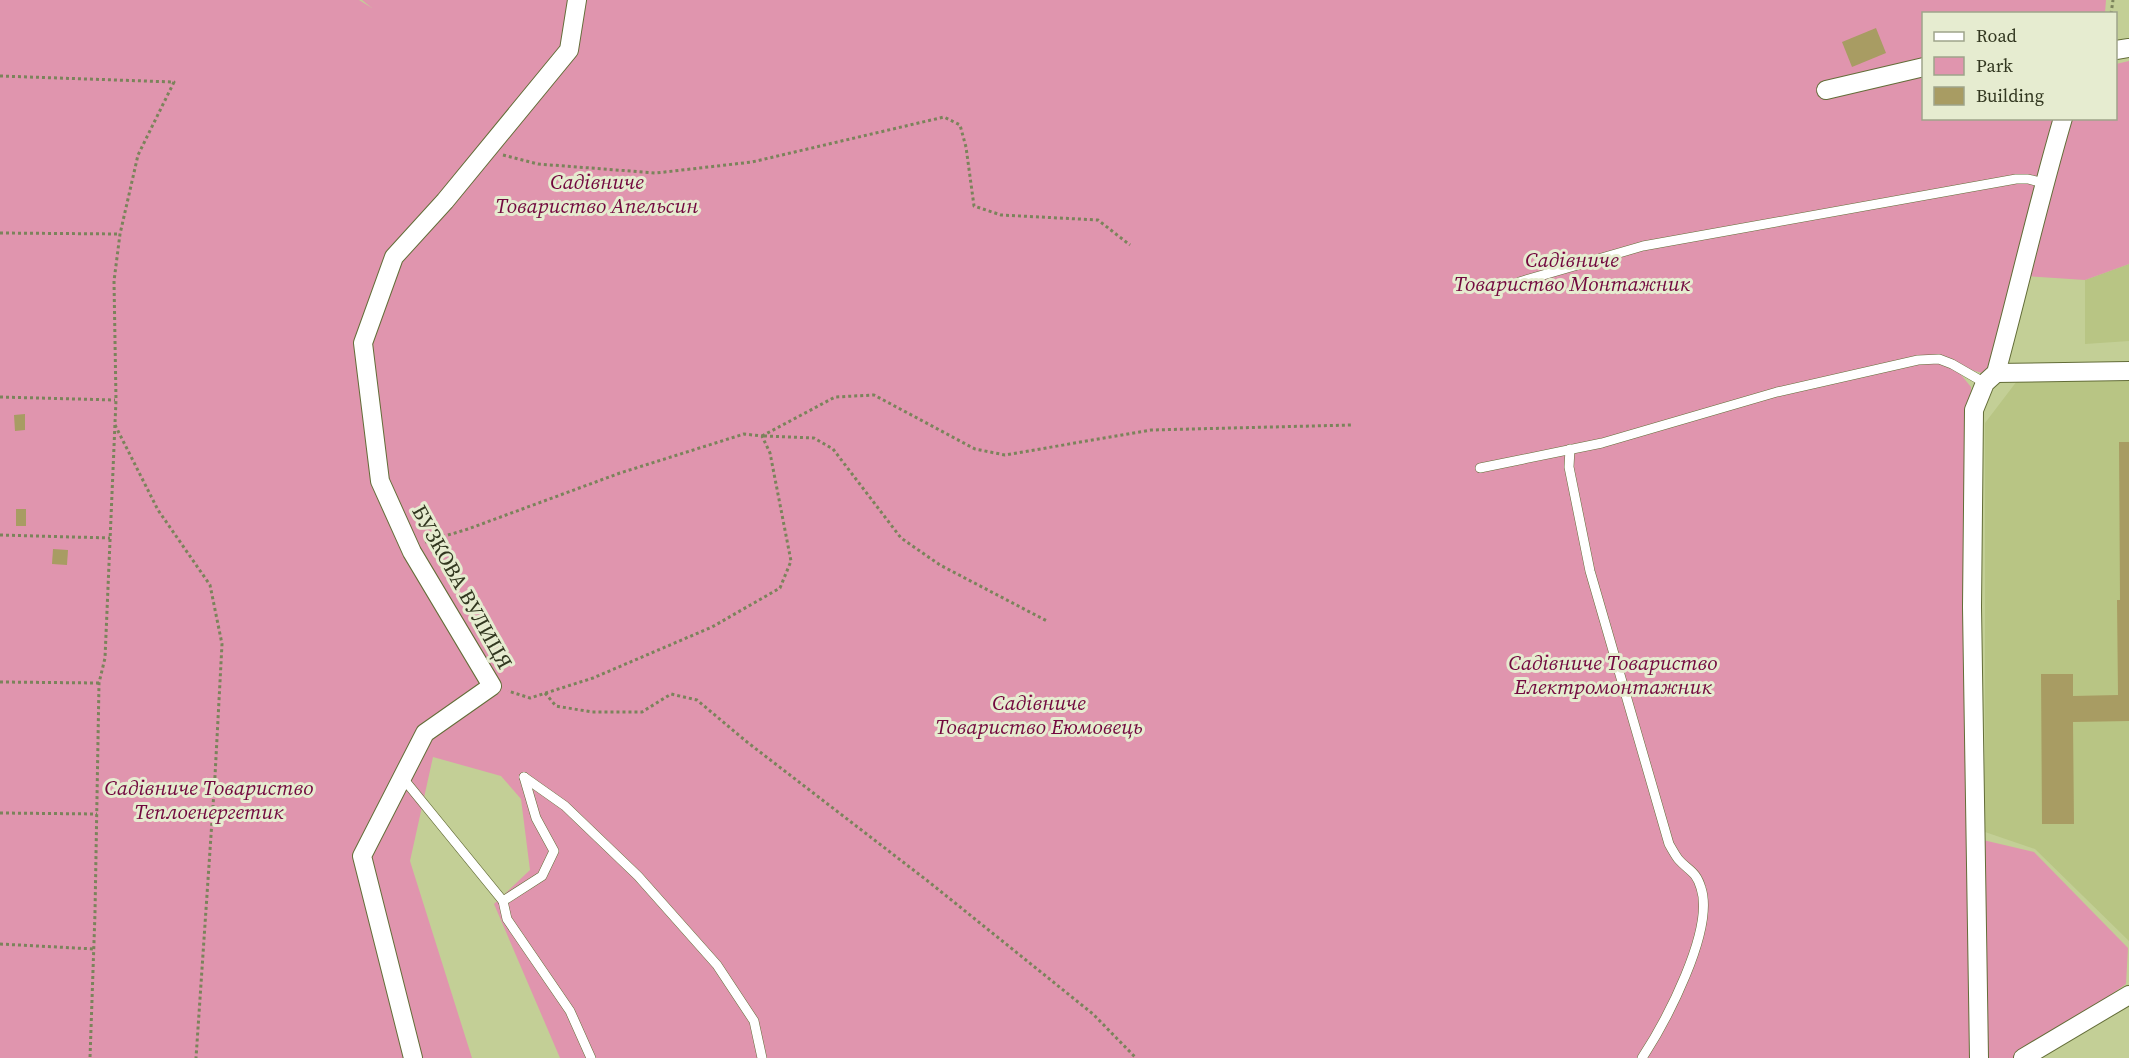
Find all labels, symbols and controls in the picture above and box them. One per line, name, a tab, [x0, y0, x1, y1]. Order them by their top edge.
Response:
legend	[1922, 12, 2117, 120]
text: Road	[1976, 23, 2017, 48]
text: Park	[1976, 53, 2013, 78]
text: Building	[1976, 83, 2044, 108]
park label: Садівниче Товариство Апельсин	[496, 167, 698, 220]
park label: Садівниче Товариство Монтажник	[1454, 245, 1691, 298]
street label: БУЗКОВА ВУЛИЦЯ	[405, 500, 520, 674]
park label: Садівниче Товариство Електромонтажник	[1509, 648, 1717, 701]
park label: Садівниче Товариство Еюмовець	[935, 688, 1143, 741]
park label: Садівниче Товариство Теплоенергетик	[105, 773, 313, 826]

